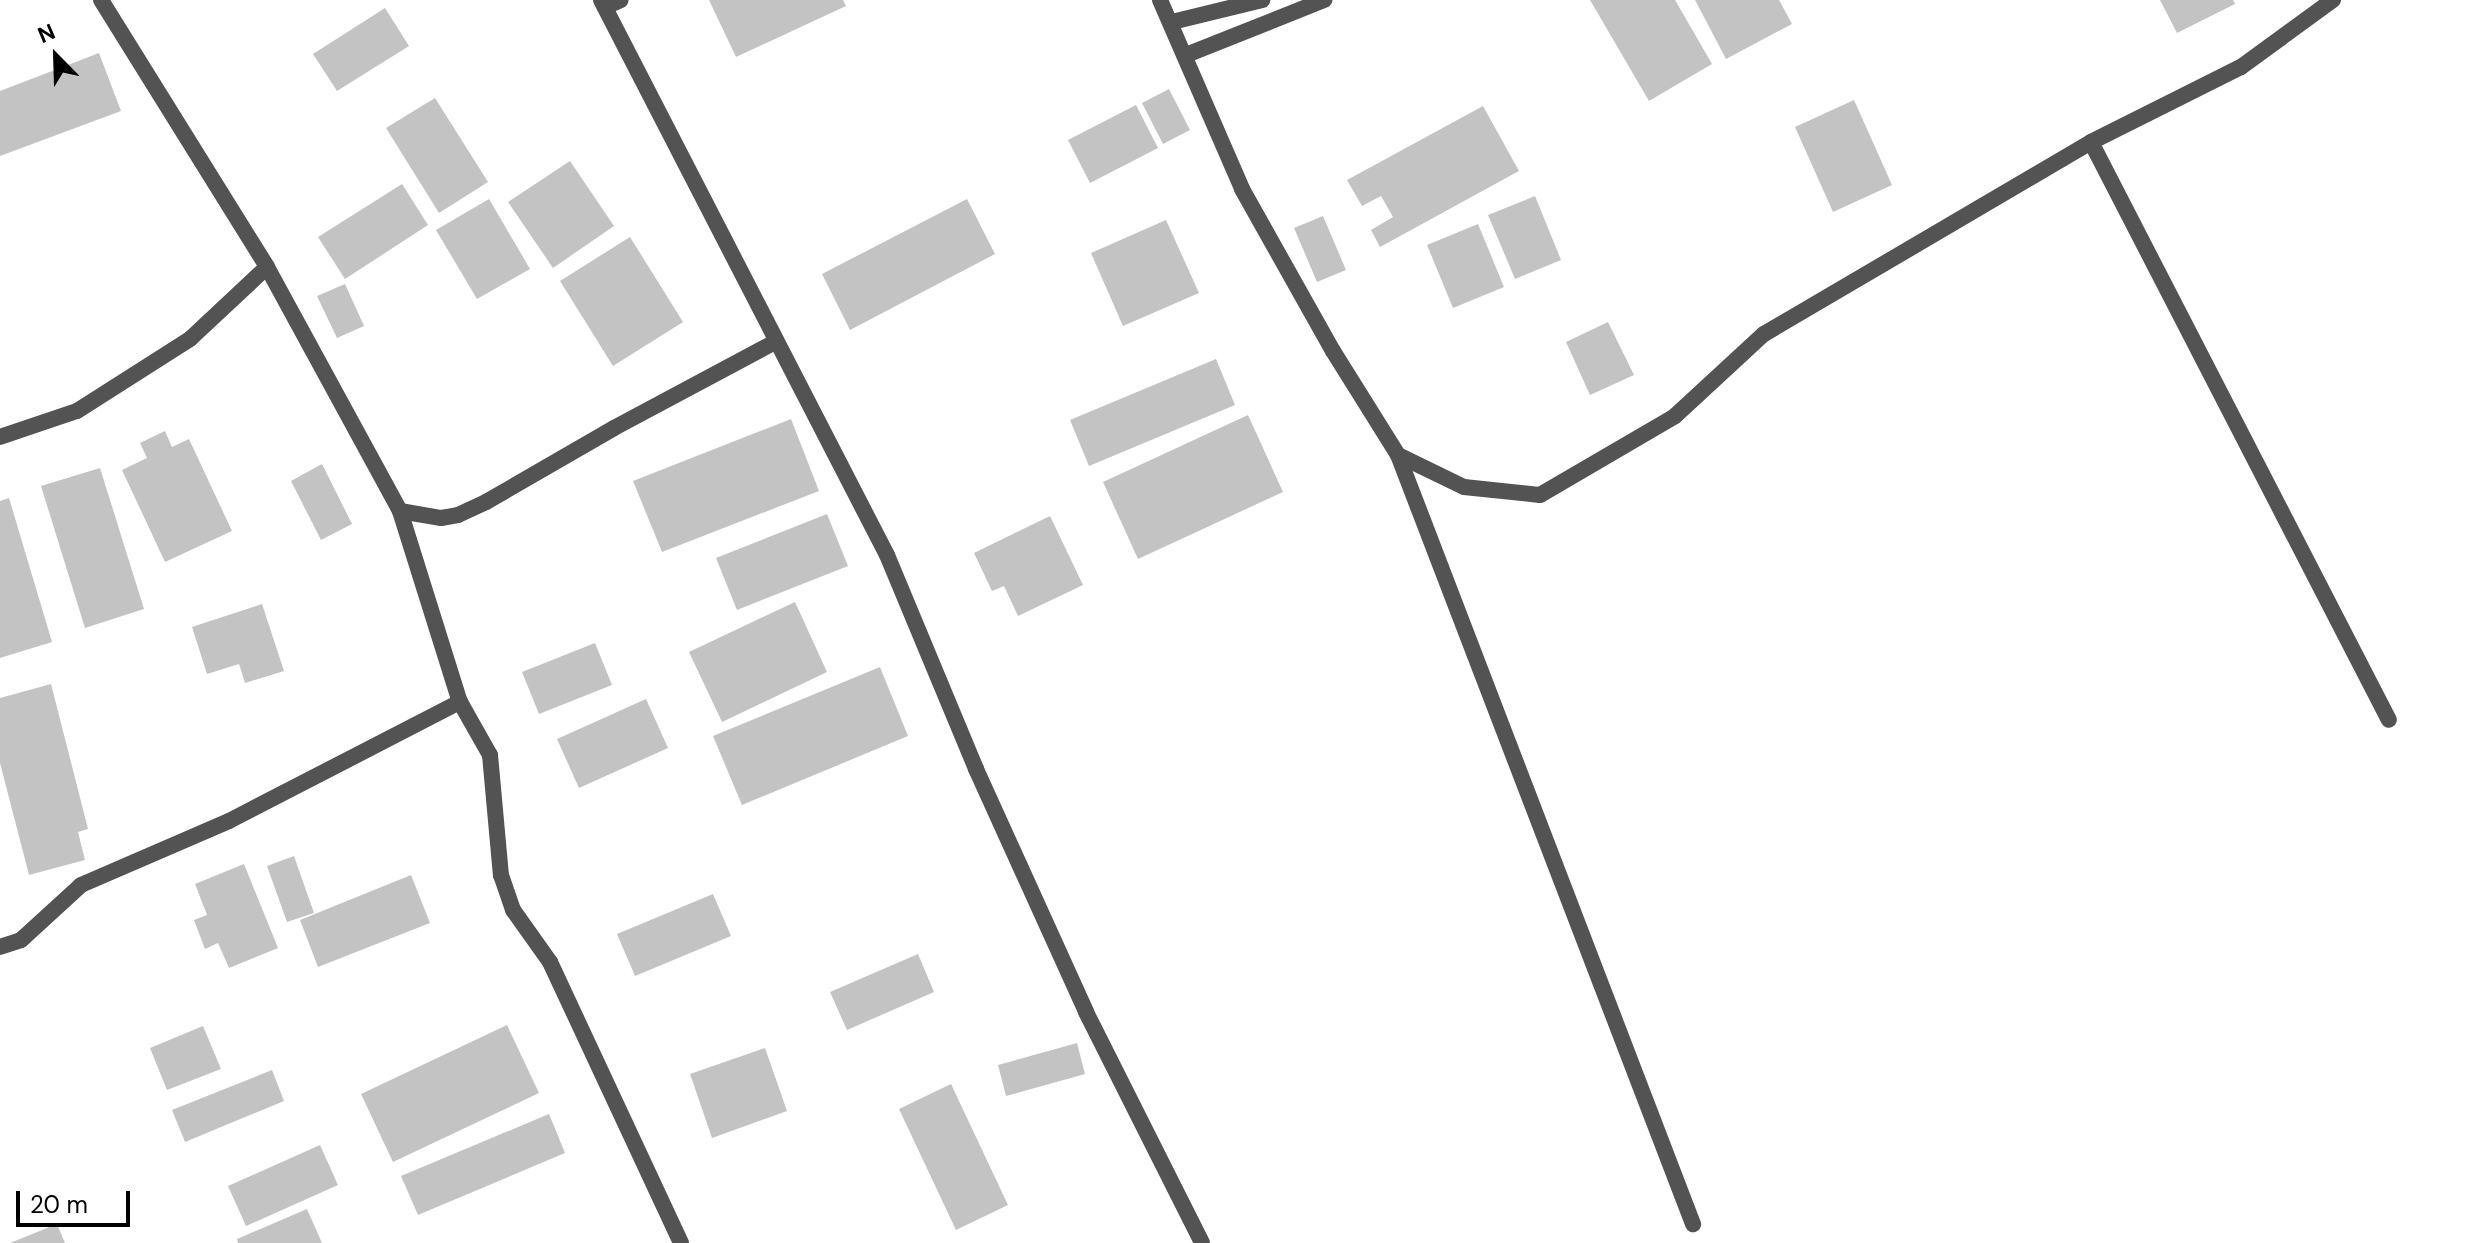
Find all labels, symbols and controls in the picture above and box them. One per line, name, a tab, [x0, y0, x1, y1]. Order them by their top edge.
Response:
north arrow	[16, 16, 96, 96]
text: N	[33, 17, 59, 50]
scale bar	[20, 1175, 134, 1225]
text: 20 m	[30, 1189, 88, 1220]

